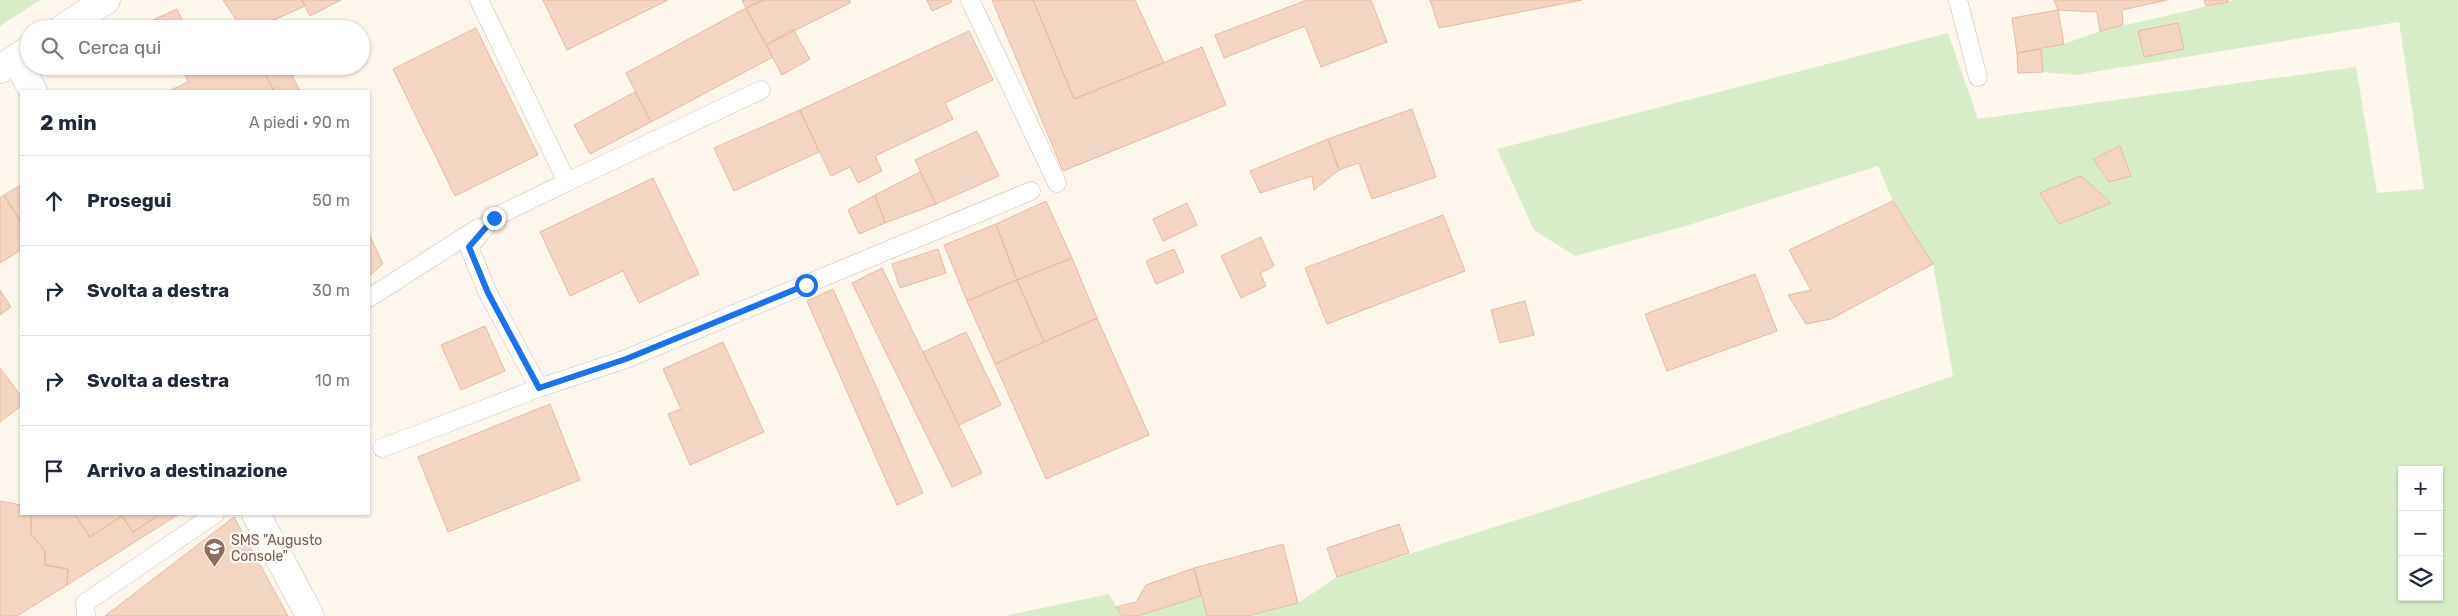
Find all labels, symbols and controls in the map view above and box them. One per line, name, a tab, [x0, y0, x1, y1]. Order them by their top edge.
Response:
search box	[20, 20, 370, 75]
icon: search	[38, 34, 66, 62]
text: Cerca qui	[78, 36, 161, 59]
text: 2 min	[40, 110, 97, 135]
text: A piedi · 90 m	[249, 113, 350, 132]
icon: ahead	[40, 187, 68, 215]
text: Prosegui	[87, 189, 171, 212]
text: 50 m	[312, 191, 350, 210]
route end	[483, 207, 506, 230]
route start	[795, 274, 818, 297]
icon: right	[40, 277, 68, 305]
text: Svolta a destra	[87, 279, 229, 302]
text: 30 m	[312, 281, 350, 300]
icon: right	[40, 367, 68, 395]
text: Svolta a destra	[87, 369, 229, 392]
text: 10 m	[315, 371, 350, 390]
icon: arrive	[40, 457, 68, 485]
text: Arrivo a destinazione	[87, 459, 288, 482]
map controls	[2398, 466, 2443, 601]
button: +	[2398, 466, 2443, 511]
button: −	[2398, 511, 2443, 556]
place label: SMS "Augusto Console"	[231, 532, 322, 565]
school or university icon: SMS "Augusto Console"	[203, 536, 227, 567]
button: layers	[2398, 556, 2443, 601]

